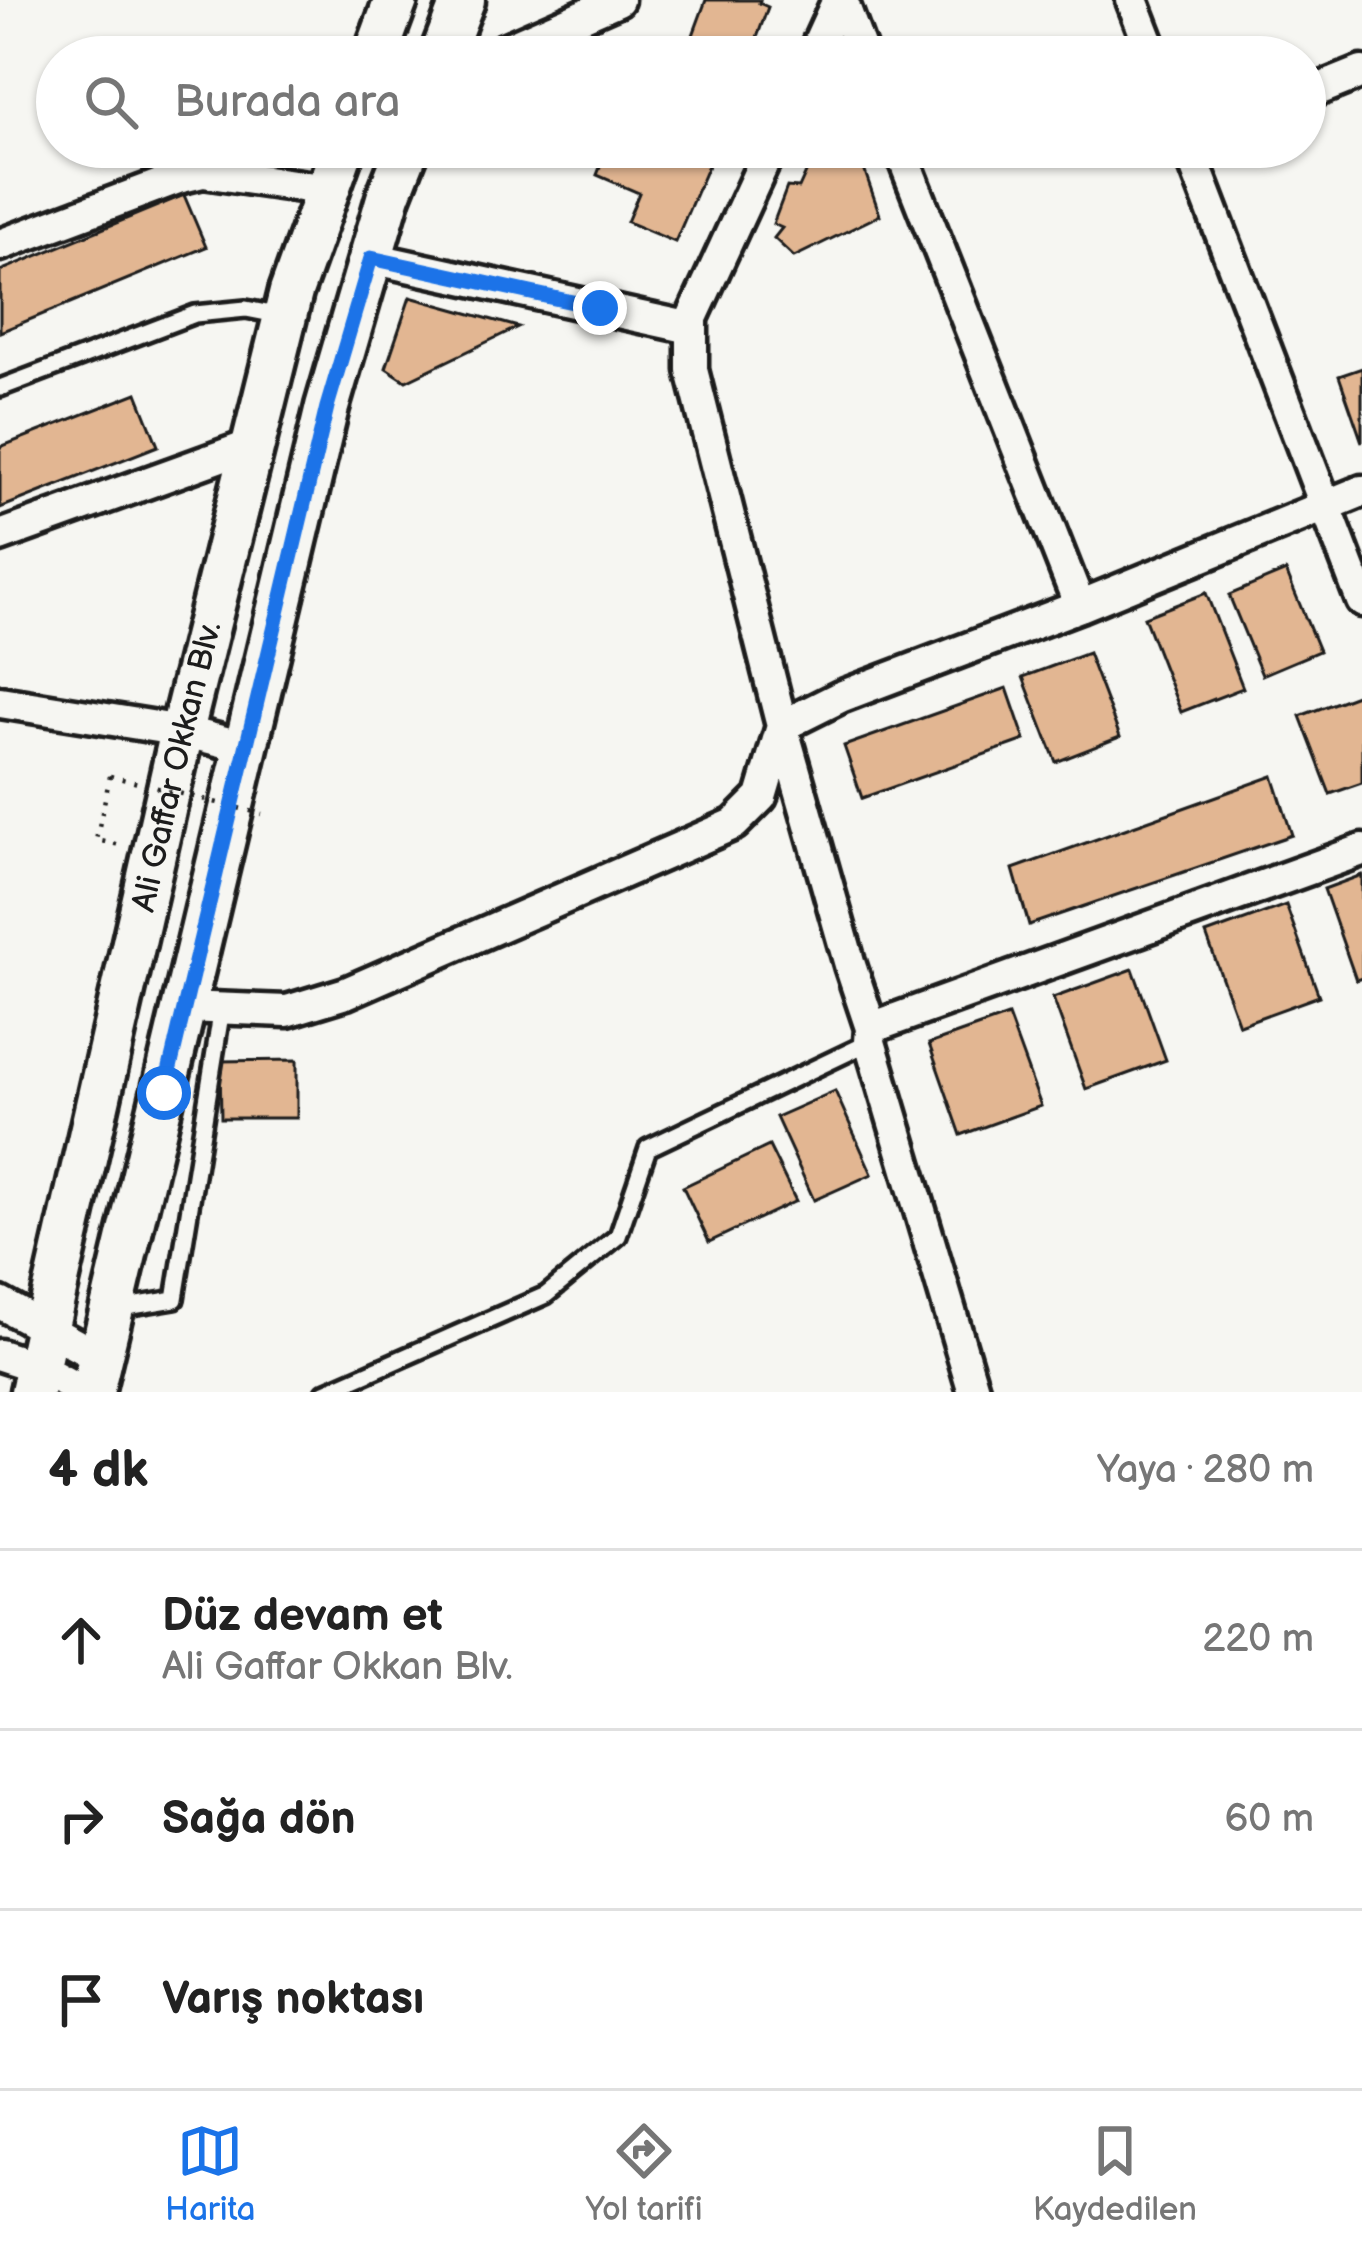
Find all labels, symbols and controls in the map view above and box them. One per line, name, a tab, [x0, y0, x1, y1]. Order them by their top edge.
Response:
search box	[36, 36, 1326, 168]
icon: search	[78, 69, 144, 135]
text: Burada ara	[174, 75, 400, 130]
route end	[573, 281, 627, 335]
street label: Ali Gaffar Okkan Blv.	[124, 617, 231, 916]
route start	[137, 1066, 191, 1120]
text: 4 dk	[48, 1440, 148, 1501]
text: Yaya · 280 m	[1097, 1447, 1314, 1494]
text: Düz devam et	[162, 1589, 443, 1644]
icon: ahead	[48, 1607, 114, 1673]
text: 220 m	[1202, 1616, 1314, 1663]
text: Ali Gaffar Okkan Blv.	[162, 1644, 513, 1691]
icon: right	[48, 1787, 114, 1853]
text: Sağa dön	[162, 1792, 356, 1847]
text: 60 m	[1224, 1796, 1314, 1843]
icon: arrive	[48, 1967, 114, 2033]
text: Varış noktası	[162, 1972, 424, 2027]
tab: Harita	[165, 2118, 255, 2230]
tab: Yol tarifi	[586, 2118, 703, 2230]
tab: Kaydedilen	[1033, 2118, 1197, 2230]

